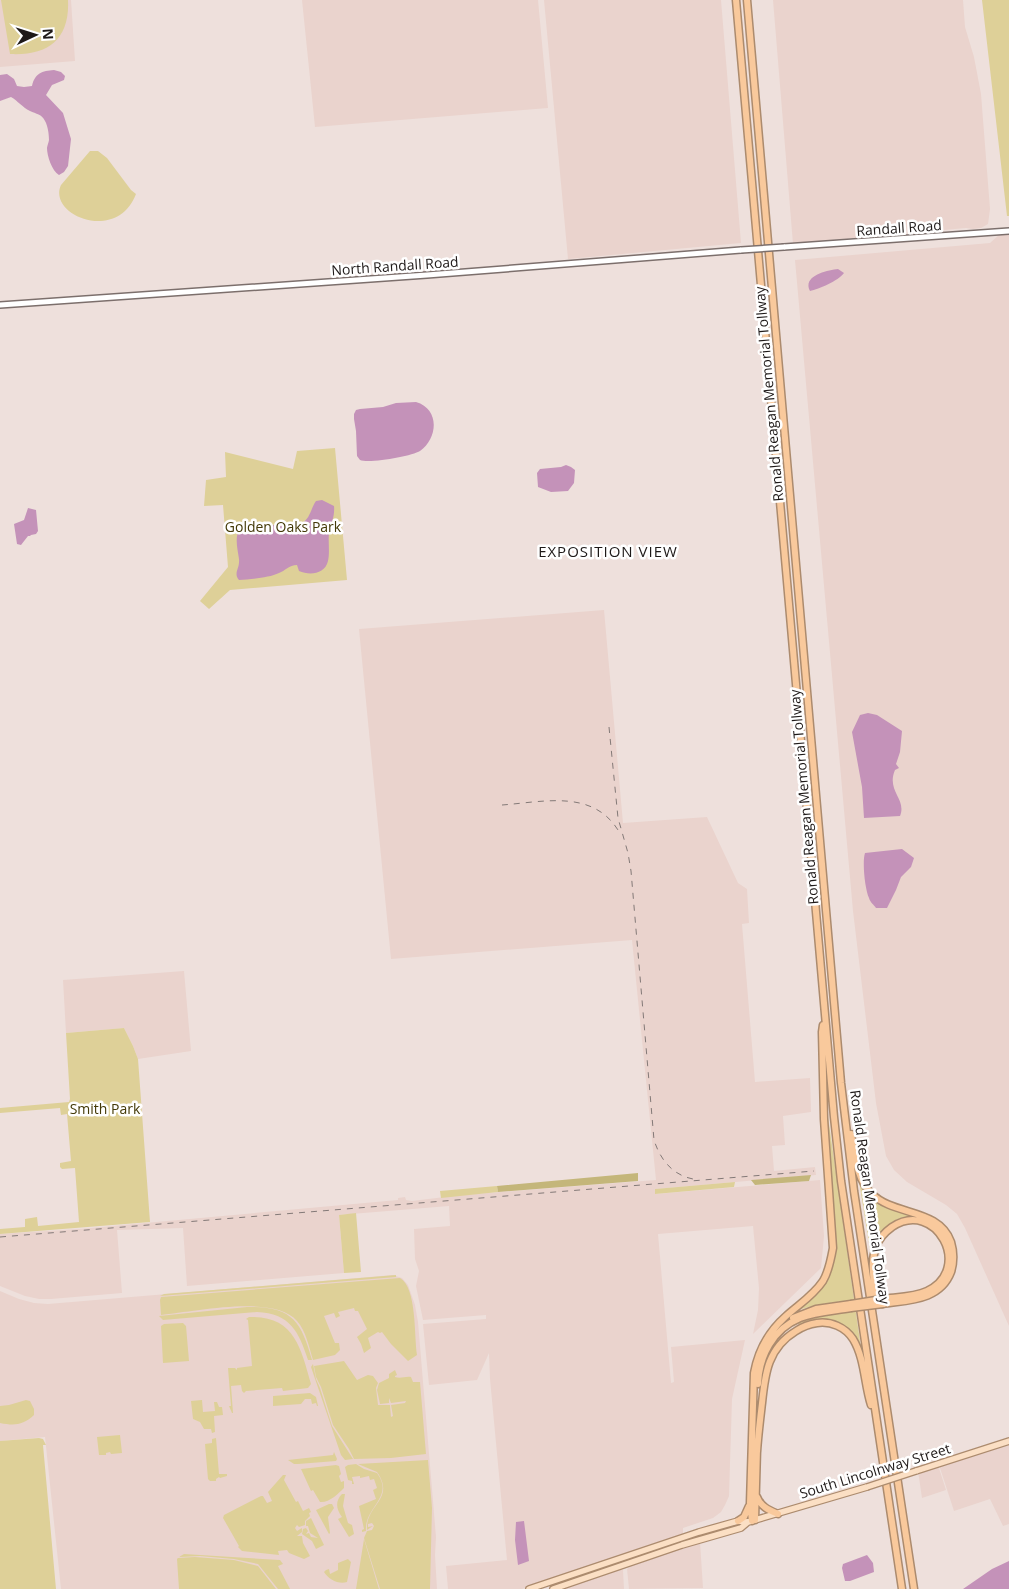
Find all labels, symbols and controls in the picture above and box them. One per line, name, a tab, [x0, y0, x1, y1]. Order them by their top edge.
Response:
north arrow	[10, 10, 60, 60]
text: N	[39, 28, 58, 40]
street label: Randall Road	[856, 215, 942, 240]
street label: North Randall Road	[331, 252, 459, 279]
street label: Ronald Reagan Memorial Tollway	[750, 285, 787, 502]
park label: Golden Oaks Park	[225, 517, 342, 536]
district label: EXPOSITION VIEW	[538, 541, 678, 561]
street label: Ronald Reagan Memorial Tollway	[785, 688, 822, 905]
street label: Ronald Reagan Memorial Tollway	[846, 1089, 895, 1306]
park label: Smith Park	[70, 1099, 141, 1118]
street label: South Lincolnway Street	[797, 1438, 953, 1503]

